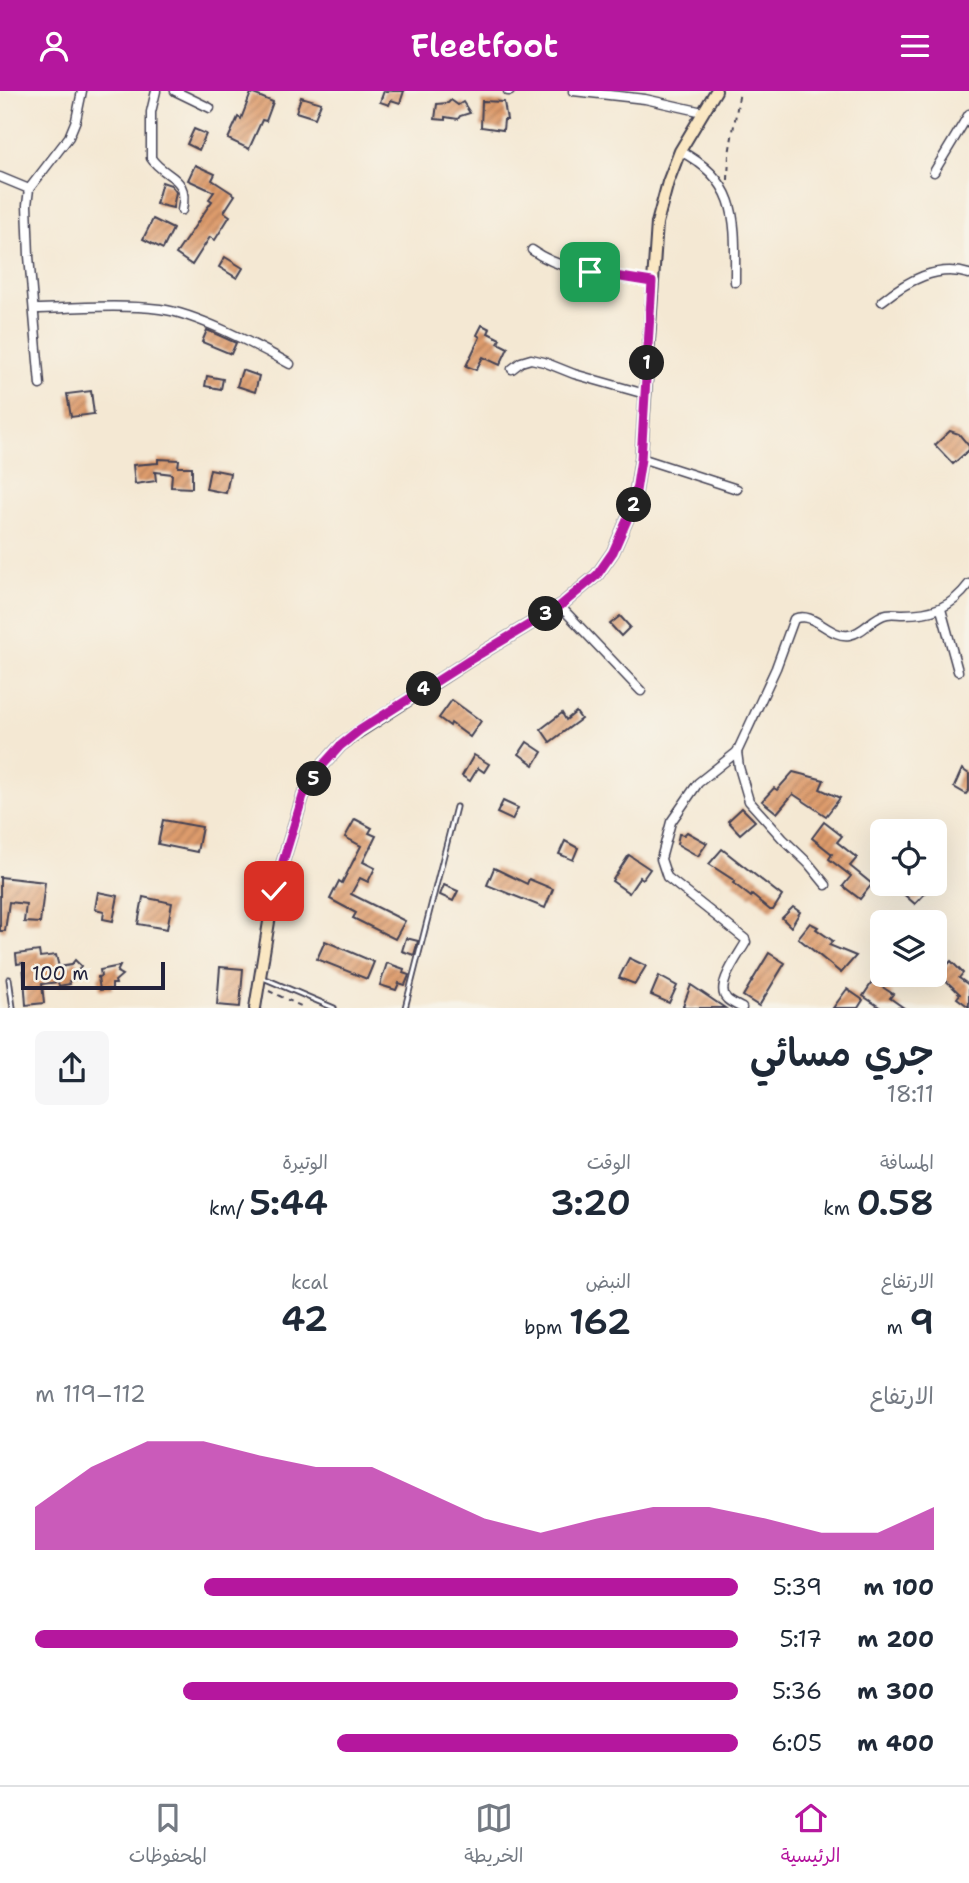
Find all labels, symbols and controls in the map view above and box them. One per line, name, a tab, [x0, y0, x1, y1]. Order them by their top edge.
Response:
text: Fleetfoot	[411, 24, 558, 67]
icon: person	[35, 27, 73, 65]
icon: menu	[896, 27, 934, 65]
pin	[560, 242, 620, 302]
icon: arrive	[571, 253, 609, 291]
pin: 1	[630, 345, 664, 381]
text: 1	[642, 350, 651, 375]
pin: 2	[616, 487, 652, 523]
text: 2	[627, 492, 640, 517]
pin: 3	[528, 596, 564, 631]
text: 3	[539, 601, 552, 626]
pin: 4	[406, 671, 442, 707]
text: 4	[417, 676, 430, 701]
pin: 5	[296, 761, 332, 797]
text: 5	[308, 766, 319, 791]
map controls	[870, 819, 947, 987]
button: locate	[870, 819, 947, 896]
pin	[244, 861, 304, 921]
icon: check	[255, 872, 293, 910]
button: layers	[870, 910, 947, 987]
scale bar	[21, 959, 164, 991]
text: 100 m	[32, 961, 89, 986]
text: جري مسائي	[750, 1027, 934, 1078]
button: share	[35, 1031, 109, 1105]
text: 18:11	[886, 1079, 934, 1109]
text: الوتيرة	[282, 1150, 328, 1175]
text: الوقت	[587, 1150, 631, 1175]
text: المسافة	[880, 1150, 934, 1175]
text: 5:44	[249, 1179, 328, 1226]
text: 3:20	[550, 1179, 631, 1226]
text: 0.58	[857, 1179, 934, 1226]
text: /km	[209, 1196, 249, 1221]
text: km	[823, 1196, 857, 1221]
text: النبض	[586, 1269, 631, 1294]
text: الارتفاع	[881, 1269, 934, 1294]
text: kcal	[291, 1270, 328, 1295]
text: 42	[281, 1295, 328, 1342]
text: 162	[569, 1298, 631, 1345]
text: 9	[909, 1298, 934, 1345]
text: bpm	[524, 1315, 569, 1340]
text: m	[887, 1315, 909, 1340]
text: 112–119 m	[35, 1379, 146, 1409]
text: الارتفاع	[870, 1381, 934, 1411]
text: 5:39	[773, 1572, 822, 1602]
text: 100 m	[863, 1572, 934, 1602]
text: 5:17	[780, 1624, 822, 1654]
text: 200 m	[857, 1624, 934, 1654]
text: 5:36	[772, 1676, 822, 1706]
text: 300 m	[857, 1676, 934, 1706]
text: 6:05	[771, 1728, 822, 1758]
text: 400 m	[857, 1728, 934, 1758]
tab: المحفوظات	[129, 1799, 207, 1872]
tab: الخريطة	[464, 1799, 523, 1872]
tab: الرئيسية	[781, 1799, 840, 1872]

